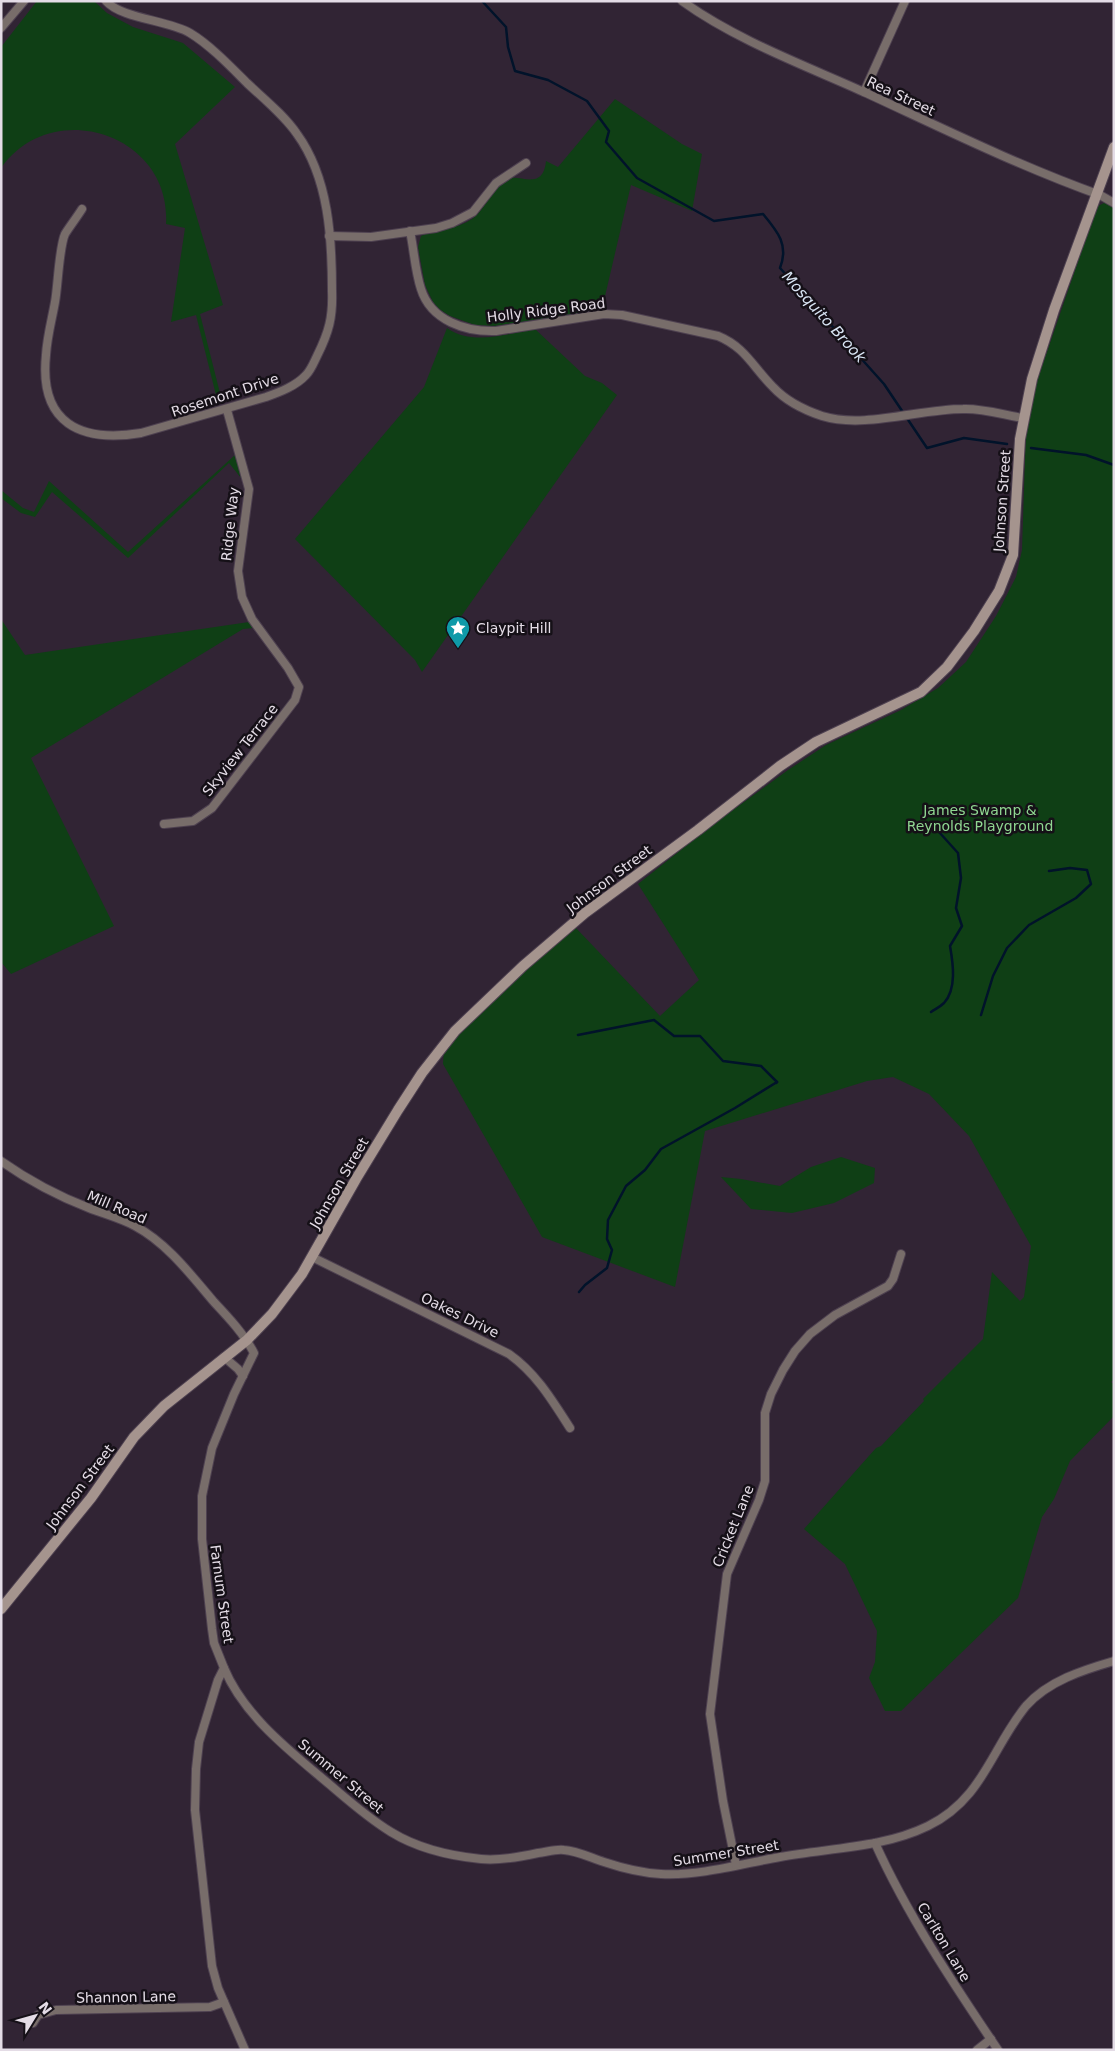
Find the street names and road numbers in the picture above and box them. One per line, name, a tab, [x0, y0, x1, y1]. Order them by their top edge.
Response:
street label: Rea Street	[864, 73, 938, 119]
street label: Holly Ridge Road	[486, 295, 606, 325]
street label: Rosemont Drive	[169, 370, 281, 420]
street label: Johnson Street	[990, 449, 1014, 554]
street label: Ridge Way	[218, 486, 242, 562]
street label: Skyview Terrace	[199, 701, 281, 799]
street label: Johnson Street	[563, 842, 655, 917]
street label: Johnson Street	[306, 1134, 372, 1232]
street label: Mill Road	[85, 1187, 149, 1227]
street label: Oakes Drive	[418, 1289, 502, 1341]
street label: Johnson Street	[42, 1441, 117, 1533]
street label: Cricket Lane	[709, 1483, 757, 1569]
street label: Farnum Street	[207, 1544, 237, 1645]
street label: Summer Street	[295, 1736, 387, 1817]
street label: Summer Street	[672, 1837, 780, 1869]
street label: Carlton Lane	[914, 1900, 974, 1984]
street label: Shannon Lane	[76, 1988, 176, 2006]

